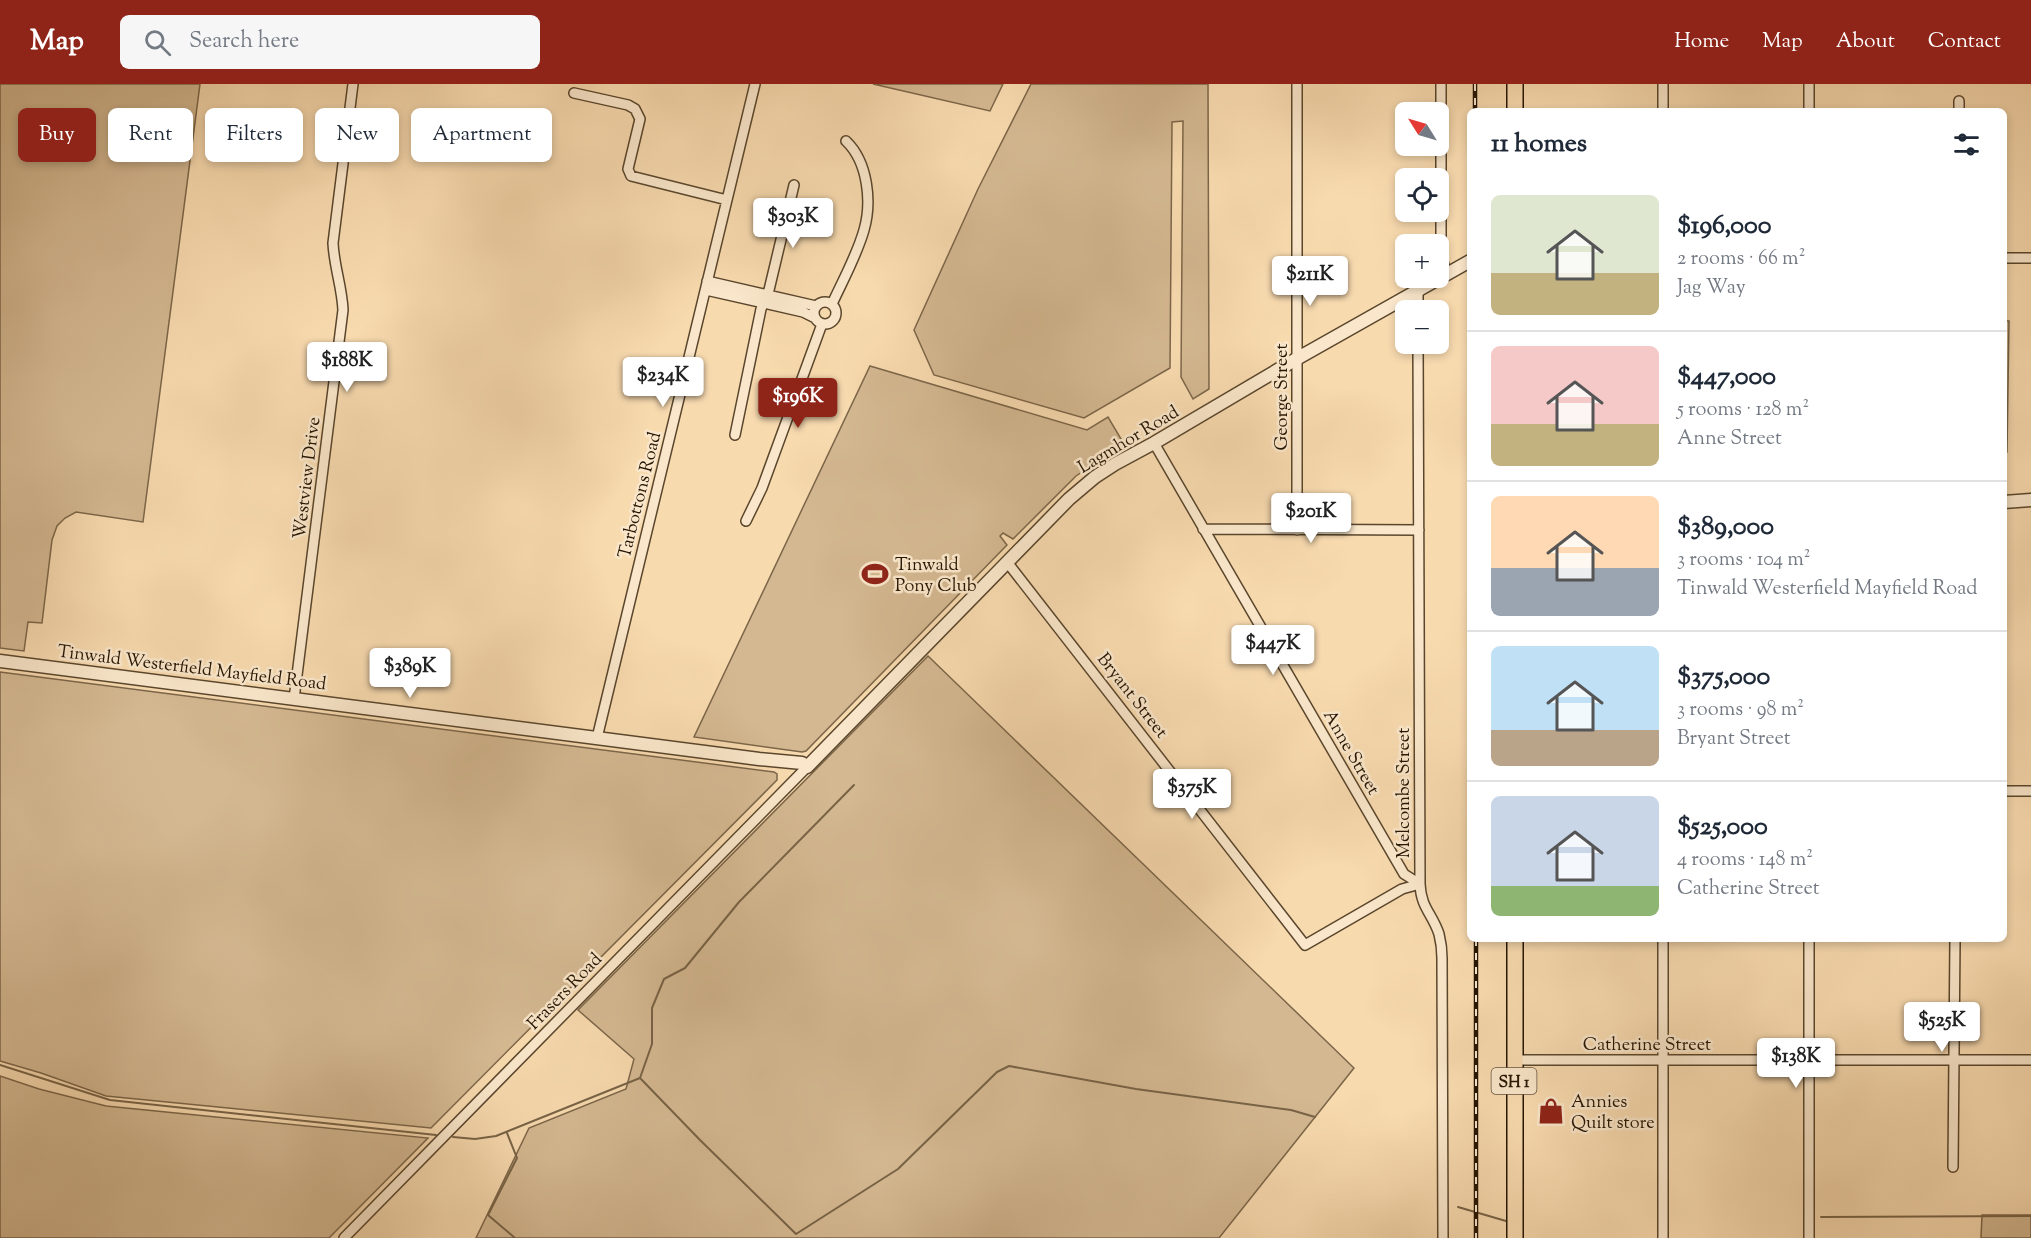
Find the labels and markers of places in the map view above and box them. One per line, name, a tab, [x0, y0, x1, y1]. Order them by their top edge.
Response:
pin: $303K	[751, 198, 835, 249]
pin: $211K	[1268, 256, 1352, 307]
pin: $188K	[305, 342, 389, 393]
pin: $234K	[621, 357, 705, 408]
pin: $196K	[756, 378, 840, 429]
pin: $201K	[1269, 493, 1353, 544]
place label: Tinwald Pony Club	[895, 553, 977, 600]
sports icon: Tinwald Pony Club	[860, 559, 890, 589]
pin: $447K	[1231, 625, 1315, 676]
pin: $389K	[368, 648, 452, 699]
pin: $375K	[1150, 769, 1234, 820]
pin: $525K	[1900, 1002, 1984, 1053]
pin: $138K	[1754, 1038, 1838, 1089]
place label: Annies Quilt store	[1571, 1090, 1655, 1137]
shop icon: Annies Quilt store	[1536, 1096, 1566, 1126]

